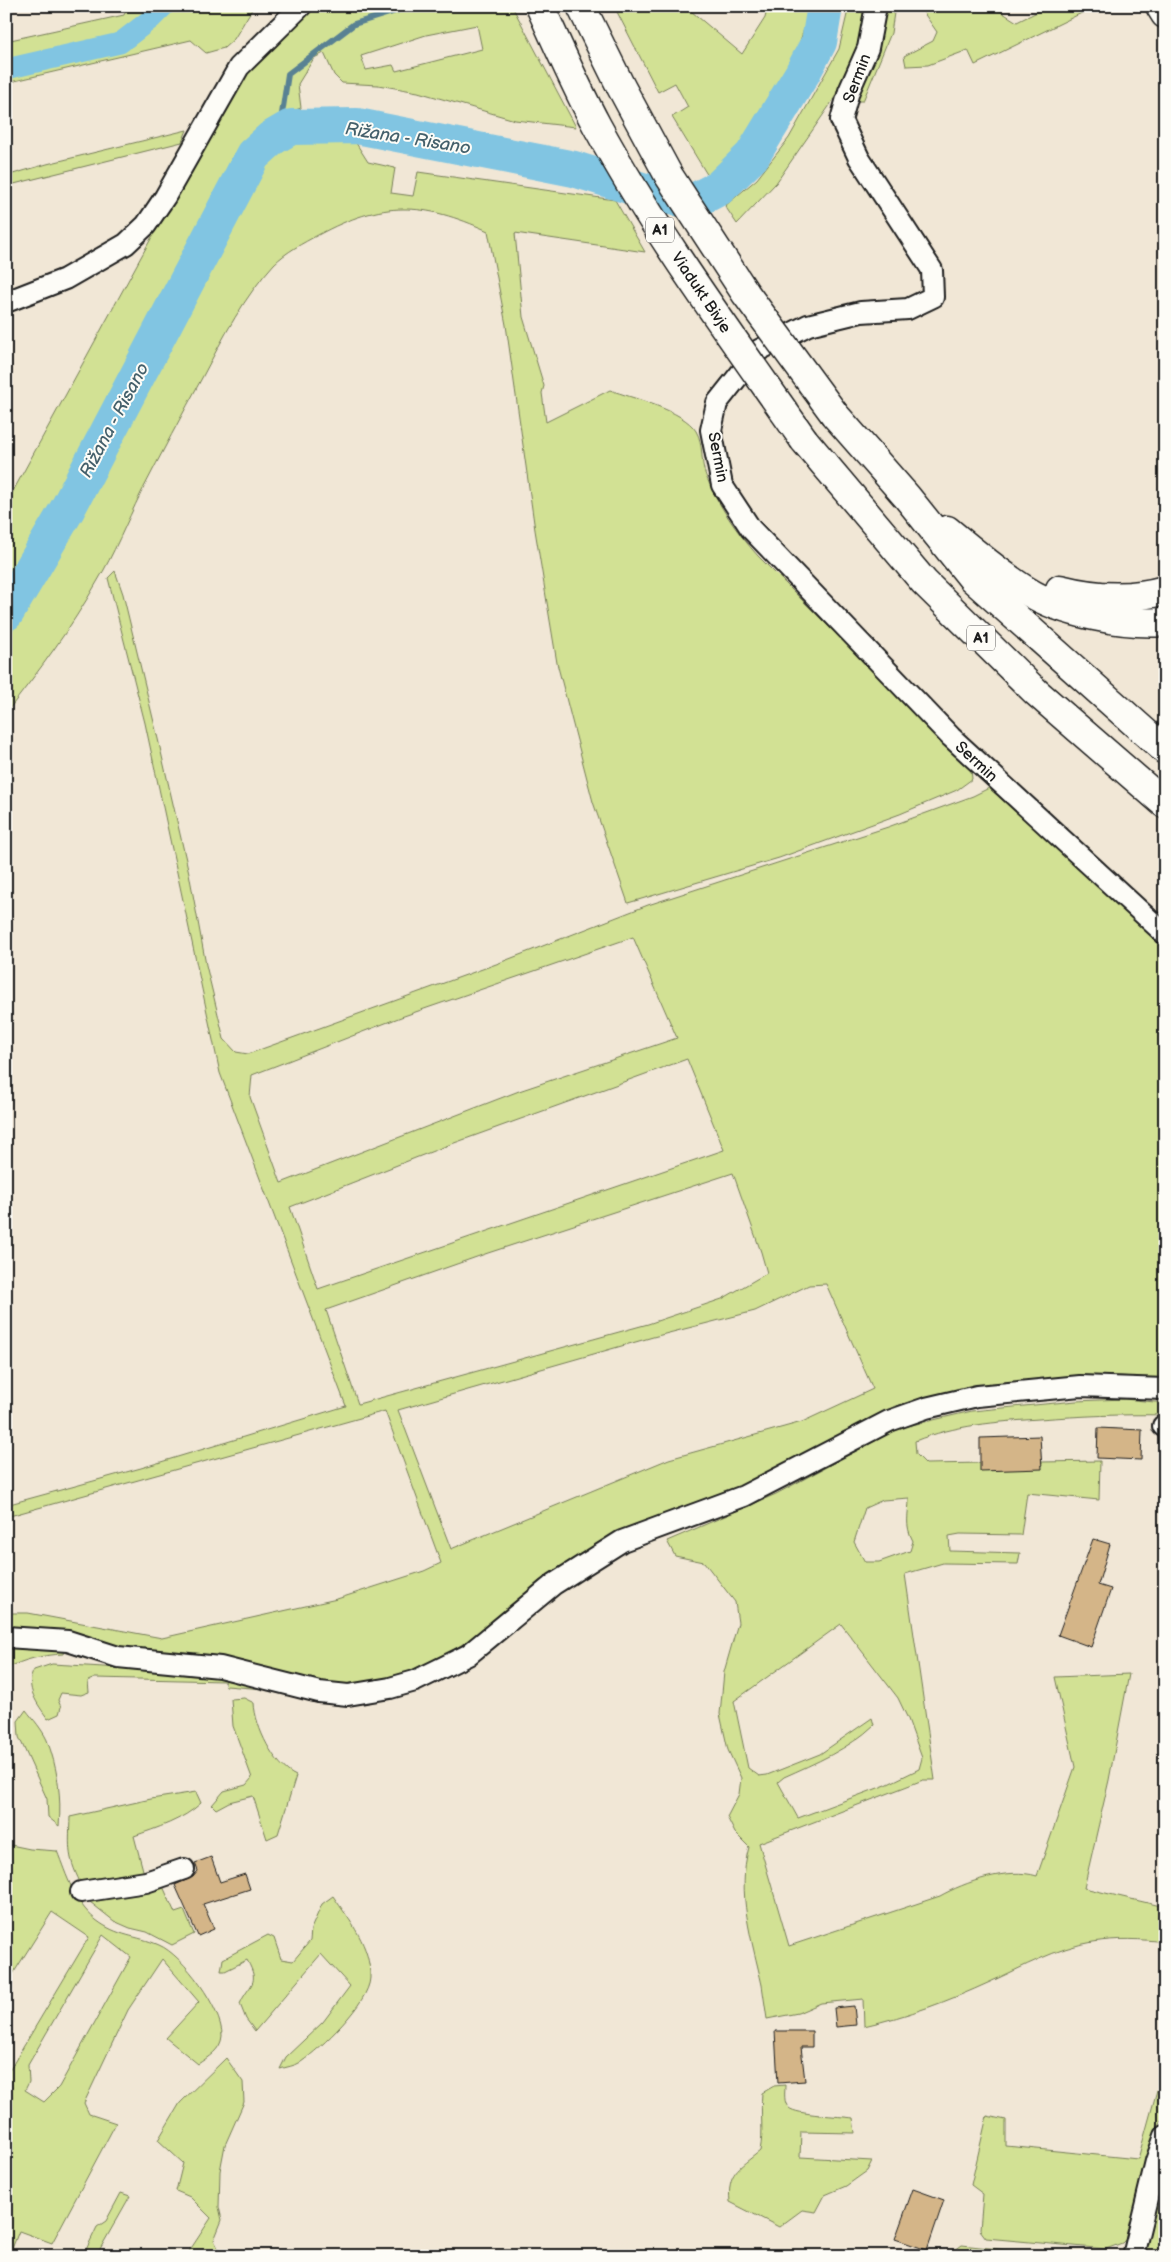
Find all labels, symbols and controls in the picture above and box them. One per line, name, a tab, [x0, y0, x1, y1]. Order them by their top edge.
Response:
street label: Sermin	[839, 51, 875, 106]
water label: Rižana - Risano	[344, 118, 472, 159]
road number: A1	[646, 218, 674, 242]
street label: Viadukt Bivje	[667, 249, 735, 337]
water label: Rižana - Risano	[75, 359, 153, 481]
street label: Sermin	[703, 430, 732, 484]
road number: A1	[967, 626, 995, 650]
street label: Sermin	[951, 738, 1001, 786]

